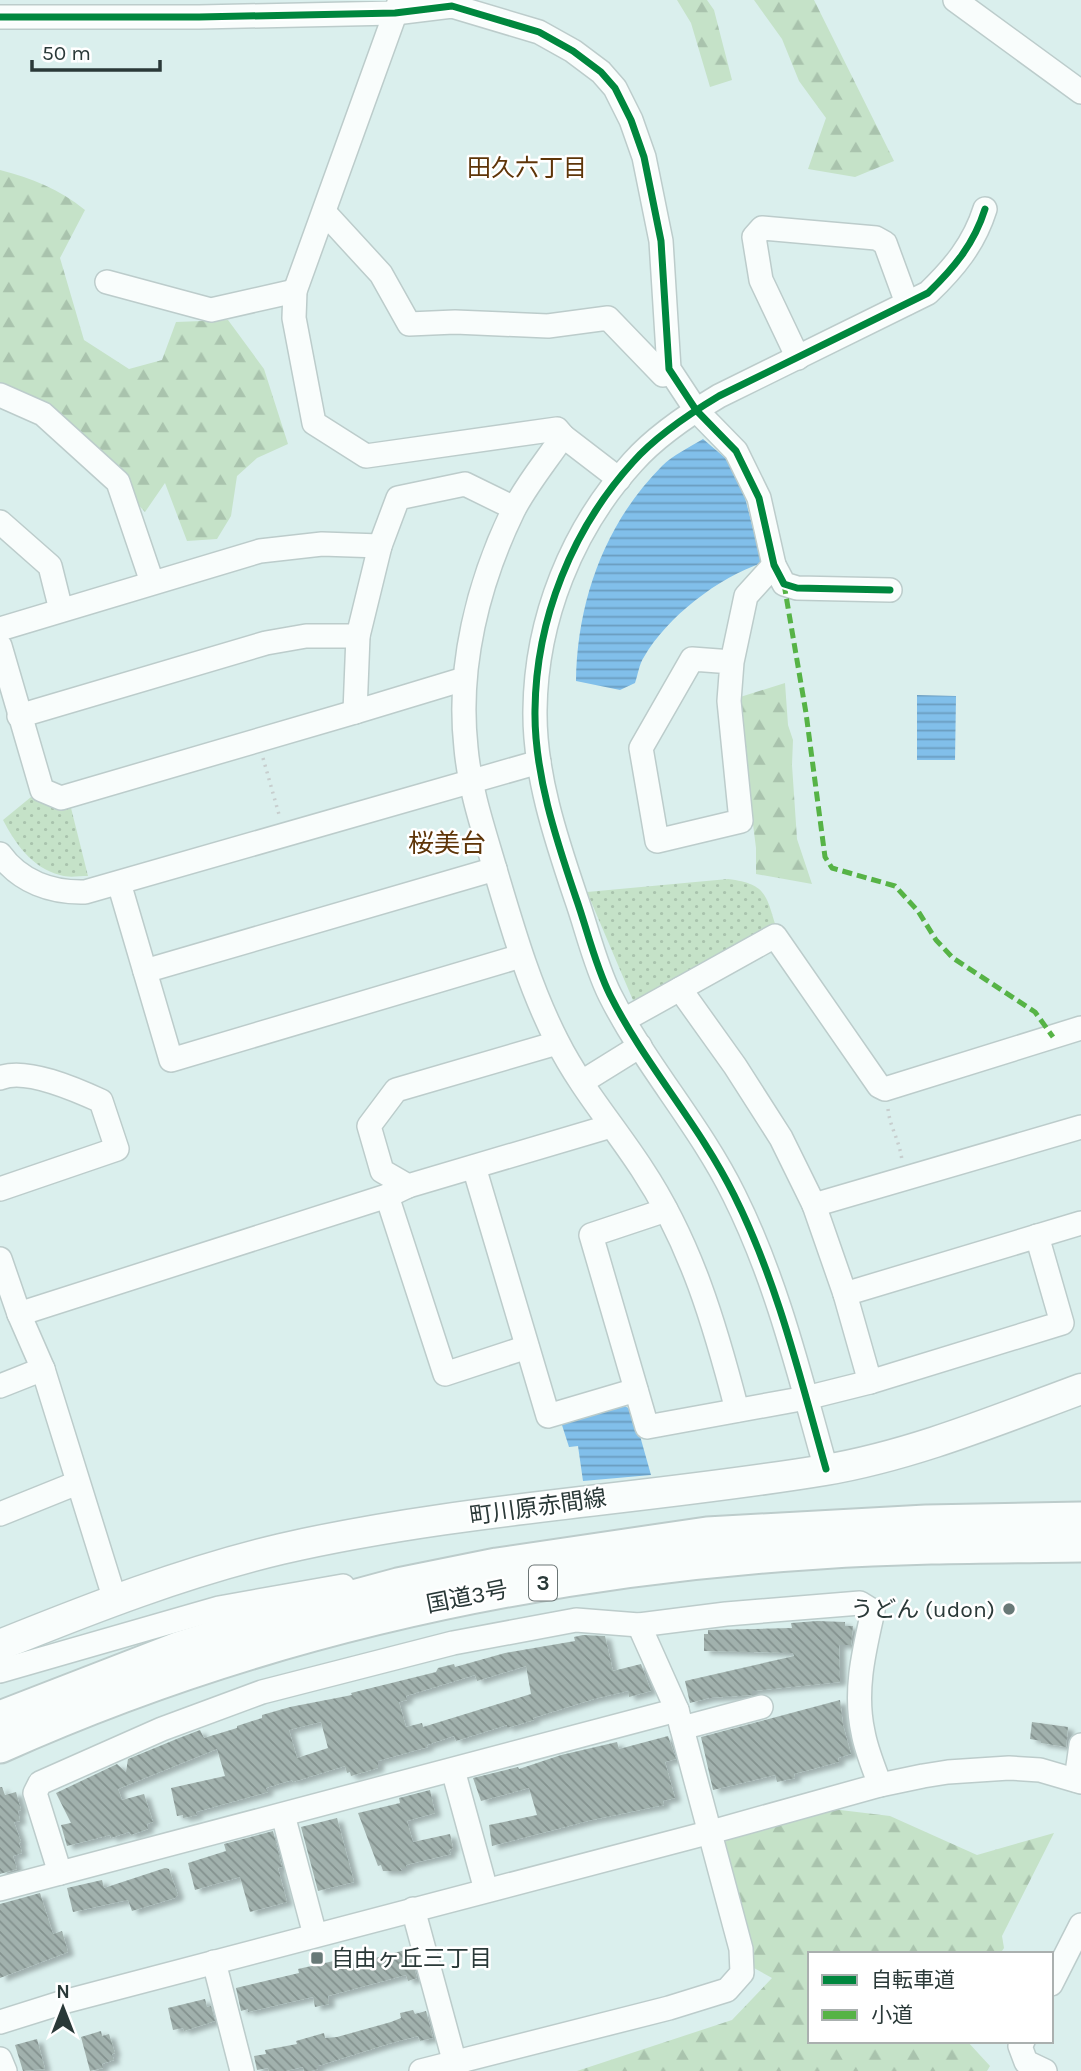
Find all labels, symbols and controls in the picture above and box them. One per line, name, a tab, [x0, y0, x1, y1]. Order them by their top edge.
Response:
scale bar	[32, 28, 159, 72]
text: 50 m	[42, 41, 91, 65]
district label: 田久六丁目	[467, 154, 587, 182]
district label: 桜美台	[408, 828, 486, 859]
street label: 町川原赤間線	[468, 1484, 608, 1530]
road number: 3	[529, 1566, 557, 1600]
street label: 国道3号	[424, 1576, 510, 1618]
place label: うどん (udon)	[850, 1596, 995, 1623]
marker: うどん (udon)	[1001, 1601, 1017, 1617]
place label: 自由ヶ丘三丁目	[331, 1945, 492, 1972]
marker: 自由ヶ丘三丁目	[309, 1950, 325, 1966]
legend	[808, 1952, 1053, 2043]
text: 自転車道	[871, 1968, 955, 1992]
north arrow	[28, 1973, 98, 2043]
text: N	[56, 1981, 70, 2003]
text: 小道	[871, 2003, 913, 2027]

